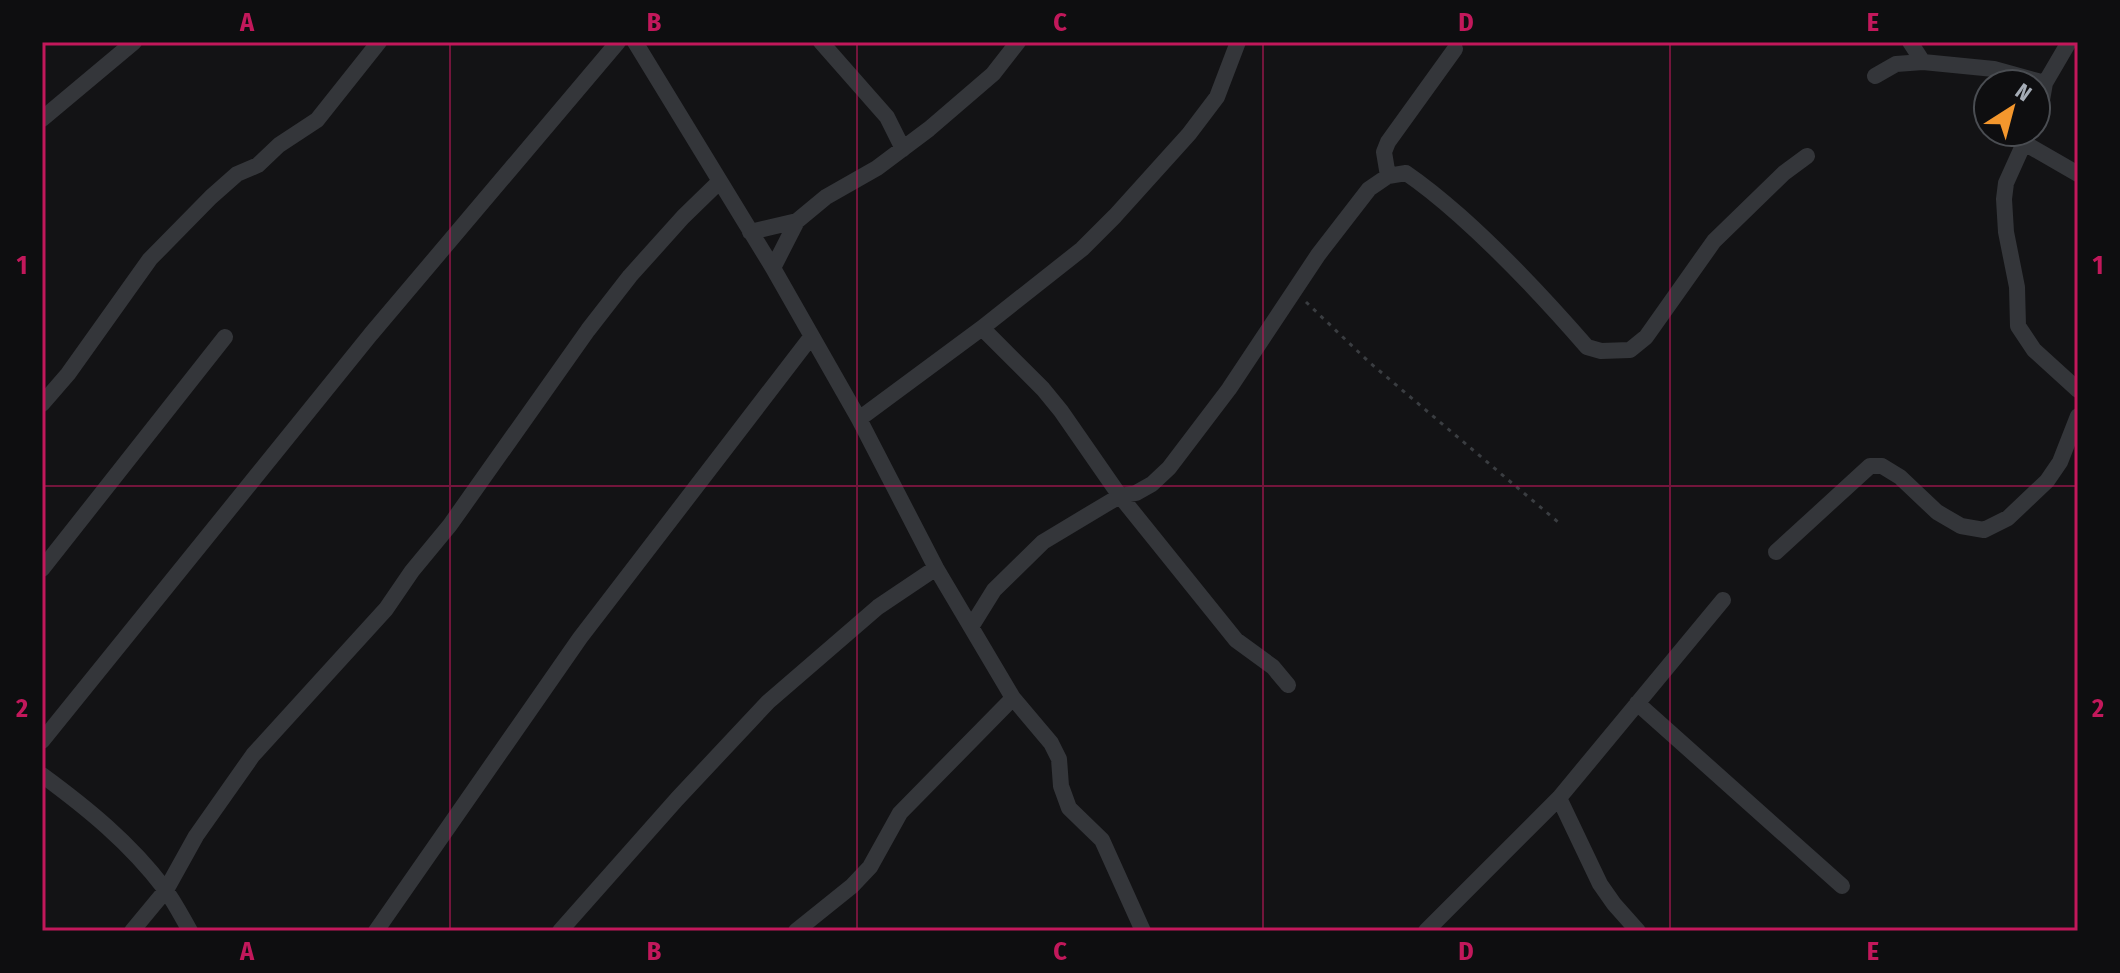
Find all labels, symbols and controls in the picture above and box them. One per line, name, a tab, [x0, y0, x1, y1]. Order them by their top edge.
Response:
text: A	[239, 7, 255, 38]
text: B	[647, 7, 662, 38]
text: C	[1053, 7, 1067, 38]
text: D	[1458, 7, 1474, 38]
text: E	[1867, 7, 1879, 38]
north arrow	[1972, 68, 2052, 148]
text: N	[2010, 77, 2037, 107]
text: 1	[17, 250, 28, 281]
text: 1	[2093, 250, 2104, 281]
text: 2	[15, 693, 28, 724]
text: 2	[2091, 693, 2104, 724]
text: A	[239, 936, 255, 967]
text: B	[647, 936, 662, 967]
text: C	[1053, 936, 1067, 967]
text: D	[1458, 936, 1474, 967]
text: E	[1867, 936, 1879, 967]

